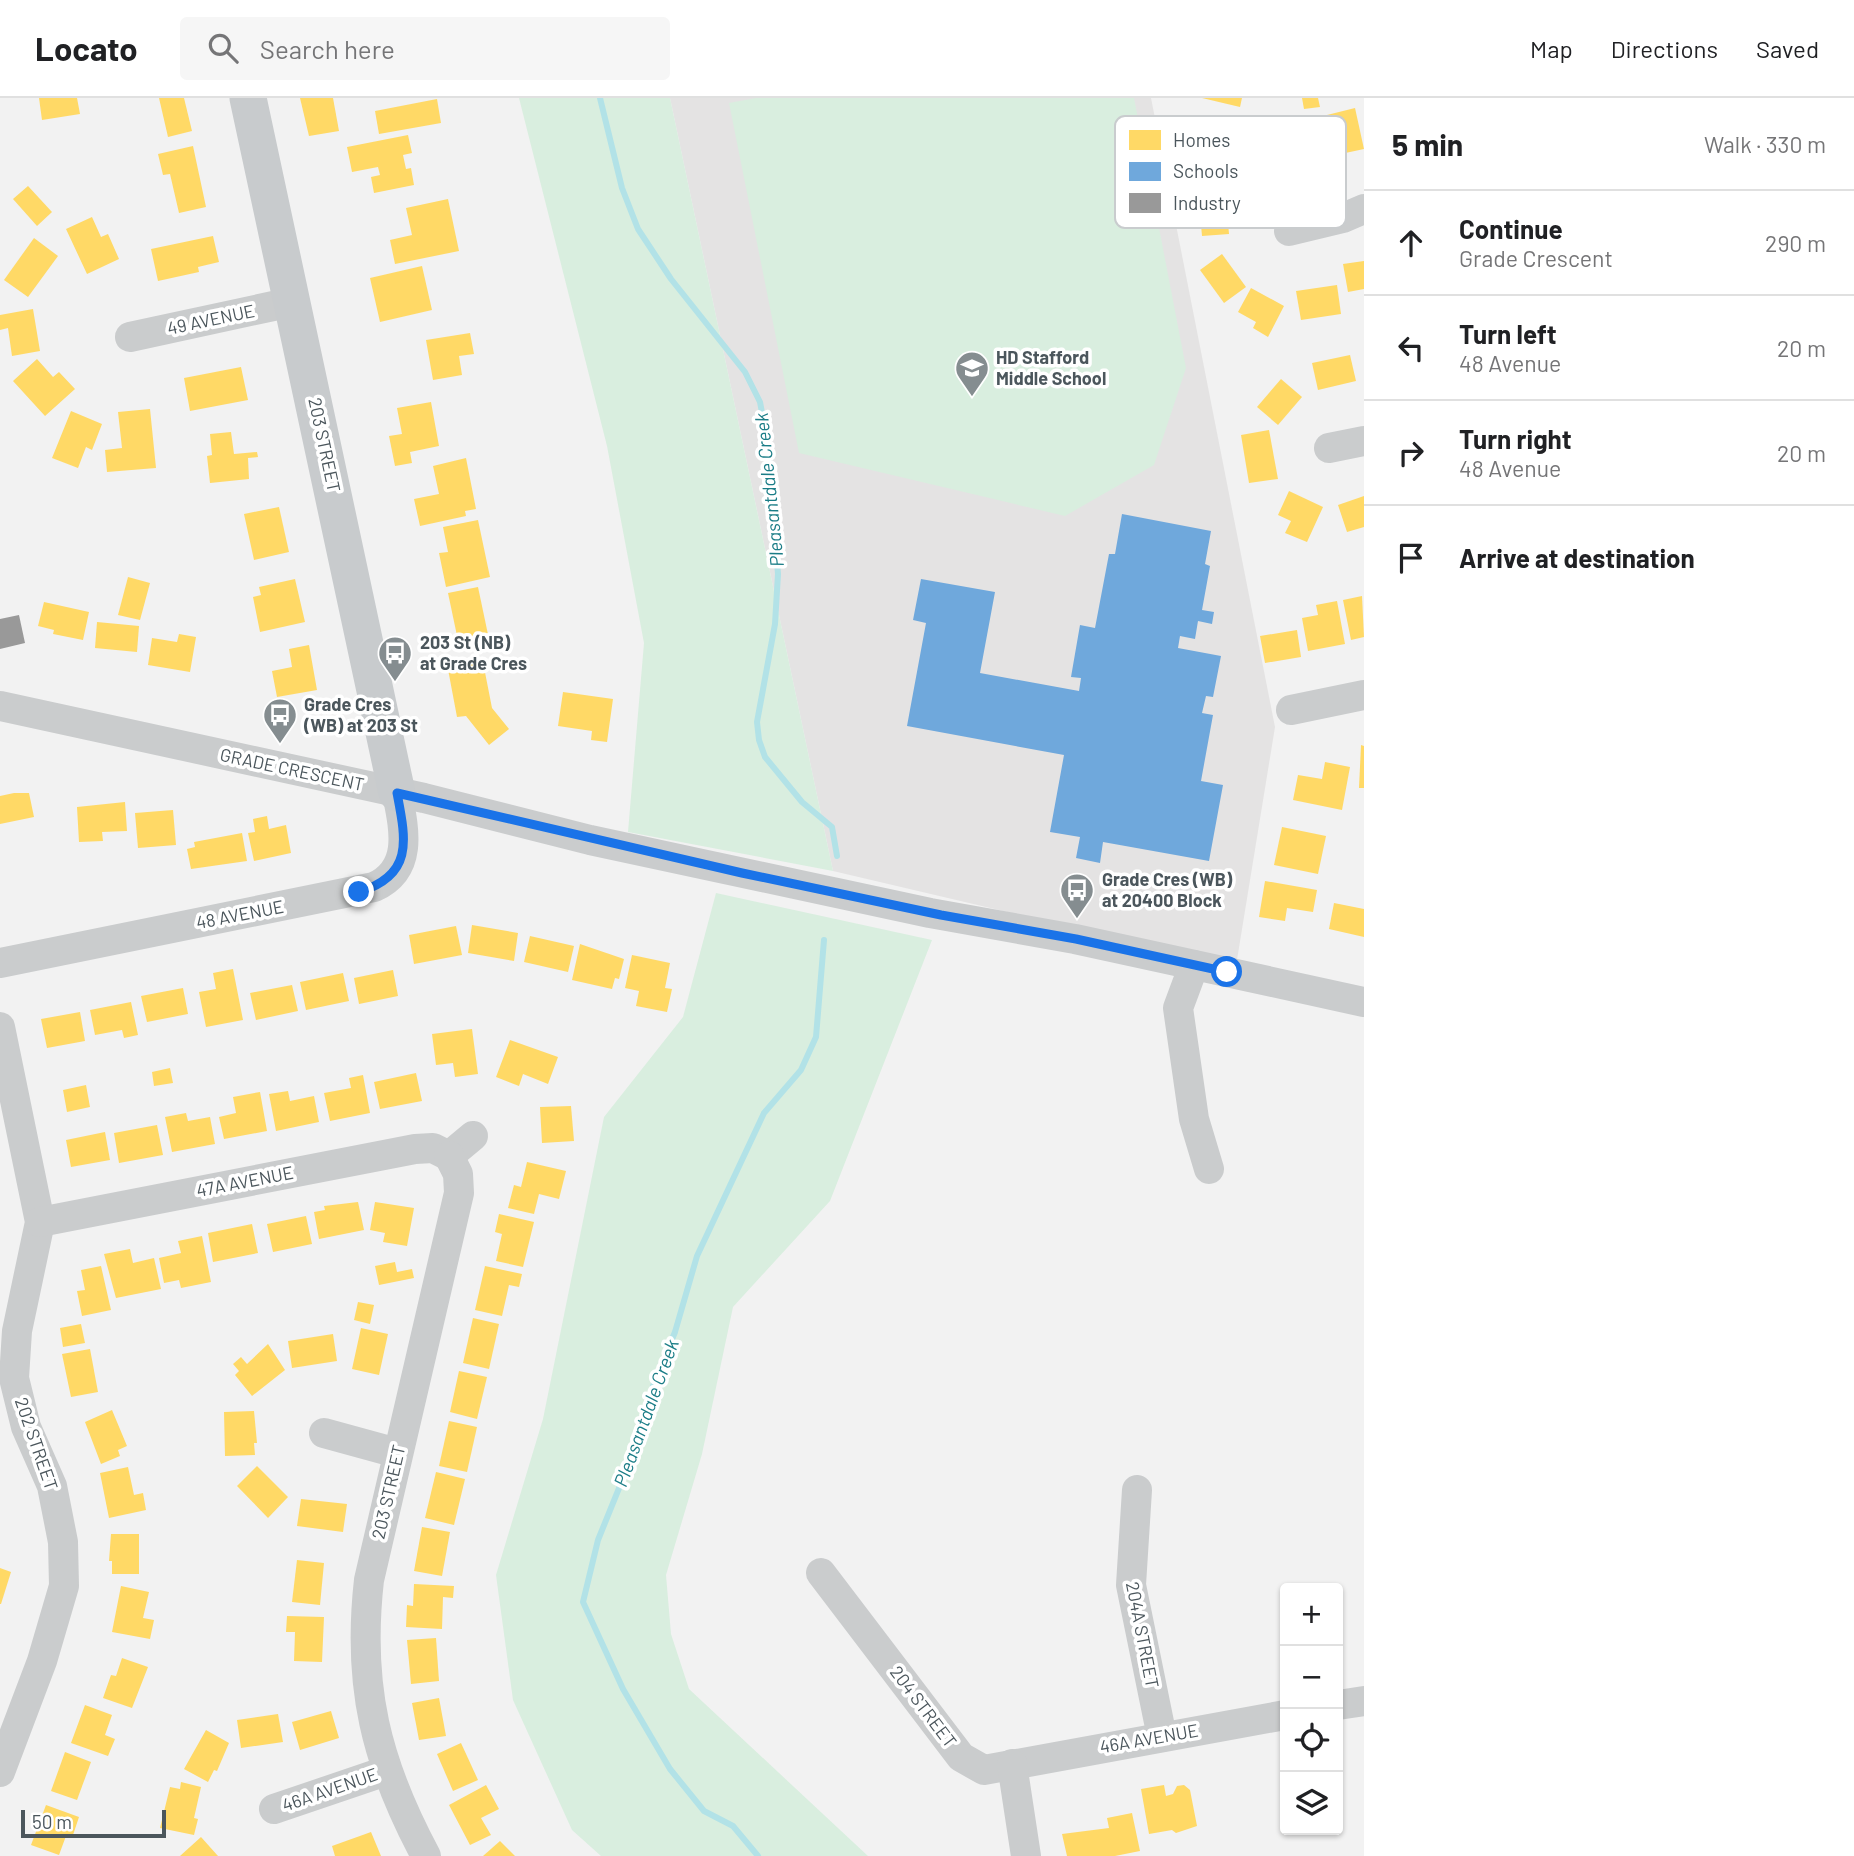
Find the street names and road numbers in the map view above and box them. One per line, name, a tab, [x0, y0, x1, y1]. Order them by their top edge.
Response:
street label: 49 AVENUE	[165, 299, 257, 339]
street label: 203 STREET	[304, 396, 346, 494]
street label: GRADE CRESCENT	[218, 743, 366, 795]
street label: 48 AVENUE	[194, 895, 286, 933]
street label: 47A AVENUE	[194, 1161, 295, 1201]
street label: 202 STREET	[11, 1394, 63, 1493]
street label: 203 STREET	[366, 1442, 410, 1541]
street label: 204A STREET	[1122, 1580, 1164, 1690]
street label: 204 STREET	[886, 1661, 962, 1752]
street label: 46A AVENUE	[1098, 1719, 1200, 1758]
street label: 46A AVENUE	[279, 1762, 380, 1816]

